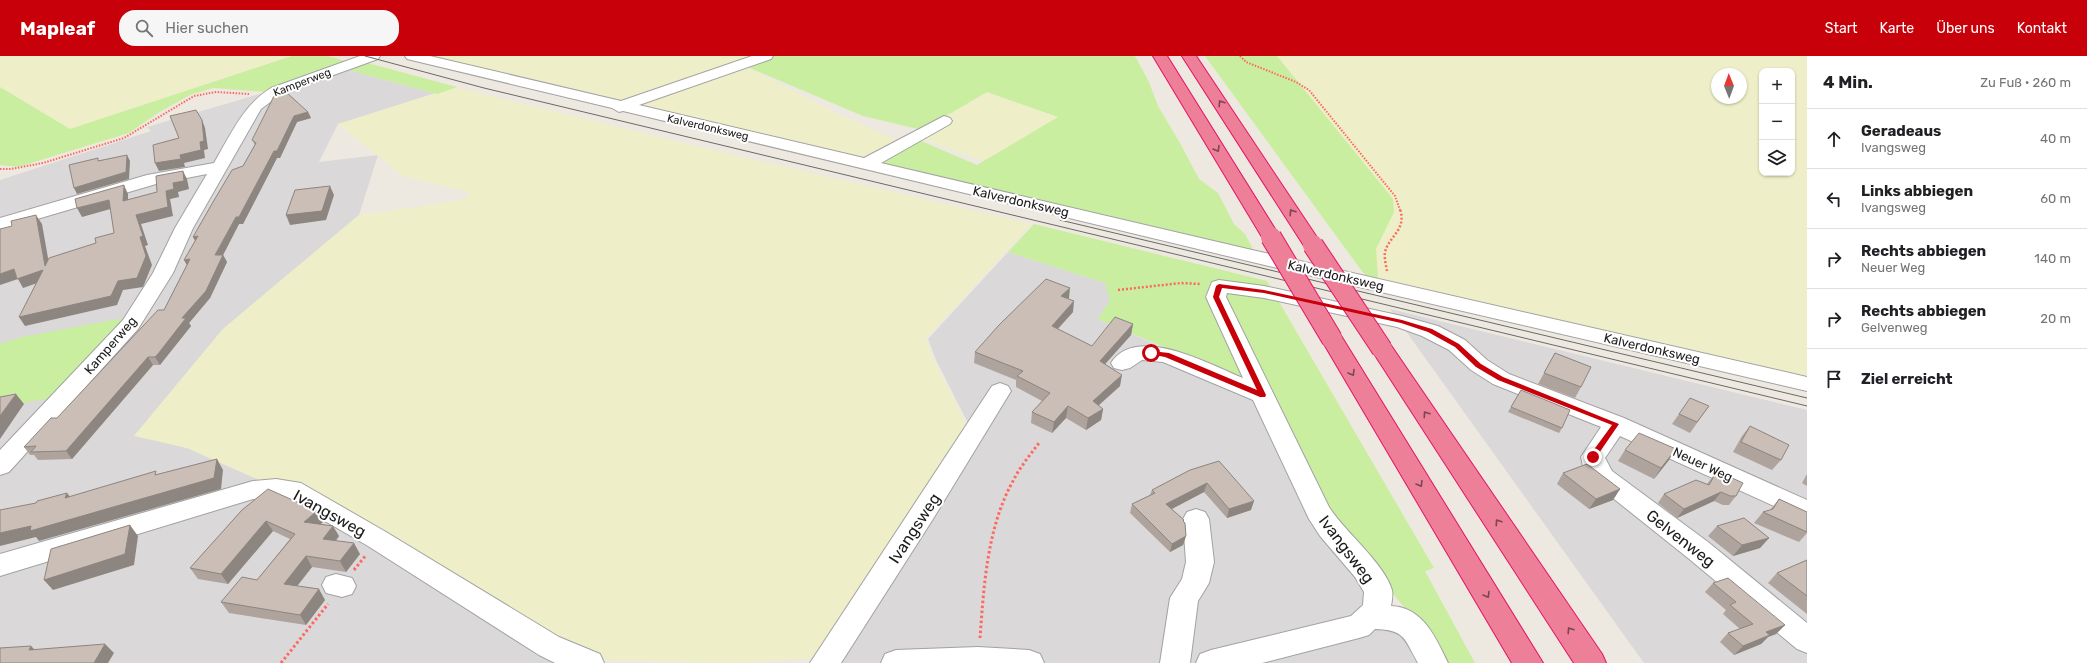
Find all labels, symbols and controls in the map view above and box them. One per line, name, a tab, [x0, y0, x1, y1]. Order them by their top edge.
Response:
search box	[119, 10, 399, 46]
text: Mapleaf	[20, 17, 95, 40]
icon: search	[133, 17, 155, 39]
text: Hier suchen	[165, 19, 249, 37]
text: Start	[1825, 20, 1858, 37]
text: Karte	[1880, 20, 1914, 37]
text: Über uns	[1936, 20, 1995, 37]
text: Kontakt	[2017, 20, 2067, 37]
street label: Kamperweg	[272, 66, 333, 99]
north arrow	[1711, 68, 1747, 104]
map controls	[1759, 68, 1795, 176]
button: +	[1759, 68, 1795, 104]
text: 4 Min.	[1823, 72, 1873, 92]
text: Zu Fuß · 260 m	[1980, 75, 2071, 90]
one-way arrow	[1219, 101, 1226, 108]
button: −	[1759, 104, 1795, 140]
street label: Kalverdonksweg	[666, 112, 750, 143]
text: Geradeaus	[1861, 122, 1941, 140]
icon: ahead	[1823, 128, 1845, 150]
text: 40 m	[2040, 131, 2071, 146]
button: layers	[1759, 140, 1795, 176]
text: Ivangsweg	[1861, 140, 1926, 155]
one-way arrow	[1212, 145, 1220, 152]
text: Links abbiegen	[1861, 182, 1973, 200]
street label: Kalverdonksweg	[971, 183, 1071, 221]
icon: left	[1823, 188, 1845, 210]
text: 60 m	[2040, 191, 2071, 206]
text: Ivangsweg	[1861, 200, 1926, 215]
one-way arrow	[1289, 209, 1297, 216]
text: Rechts abbiegen	[1861, 242, 1986, 260]
icon: right	[1823, 248, 1845, 270]
text: 140 m	[2034, 251, 2071, 266]
street label: Kalverdonksweg	[1286, 257, 1386, 295]
text: Neuer Weg	[1861, 260, 1925, 275]
text: Rechts abbiegen	[1861, 302, 1986, 320]
icon: right	[1823, 308, 1845, 330]
text: 20 m	[2040, 311, 2071, 326]
street label: Kamperweg	[81, 313, 140, 378]
text: Gelvenweg	[1861, 320, 1928, 335]
street label: Kalverdonksweg	[1602, 330, 1702, 368]
route start	[1142, 344, 1160, 362]
icon: arrive	[1823, 368, 1845, 390]
one-way arrow	[1348, 369, 1355, 376]
text: Ziel erreicht	[1861, 370, 1953, 388]
one-way arrow	[1423, 411, 1430, 418]
street label: Neuer Weg	[1670, 444, 1735, 486]
route end	[1584, 448, 1602, 466]
one-way arrow	[1415, 480, 1422, 487]
street label: Ivangsweg	[290, 486, 369, 541]
street label: Ivangsweg	[885, 490, 944, 567]
street label: Gelvenweg	[1643, 506, 1719, 571]
street label: Ivangsweg	[1315, 512, 1378, 587]
one-way arrow	[1495, 519, 1503, 526]
one-way arrow	[1482, 591, 1489, 598]
one-way arrow	[1568, 628, 1575, 635]

